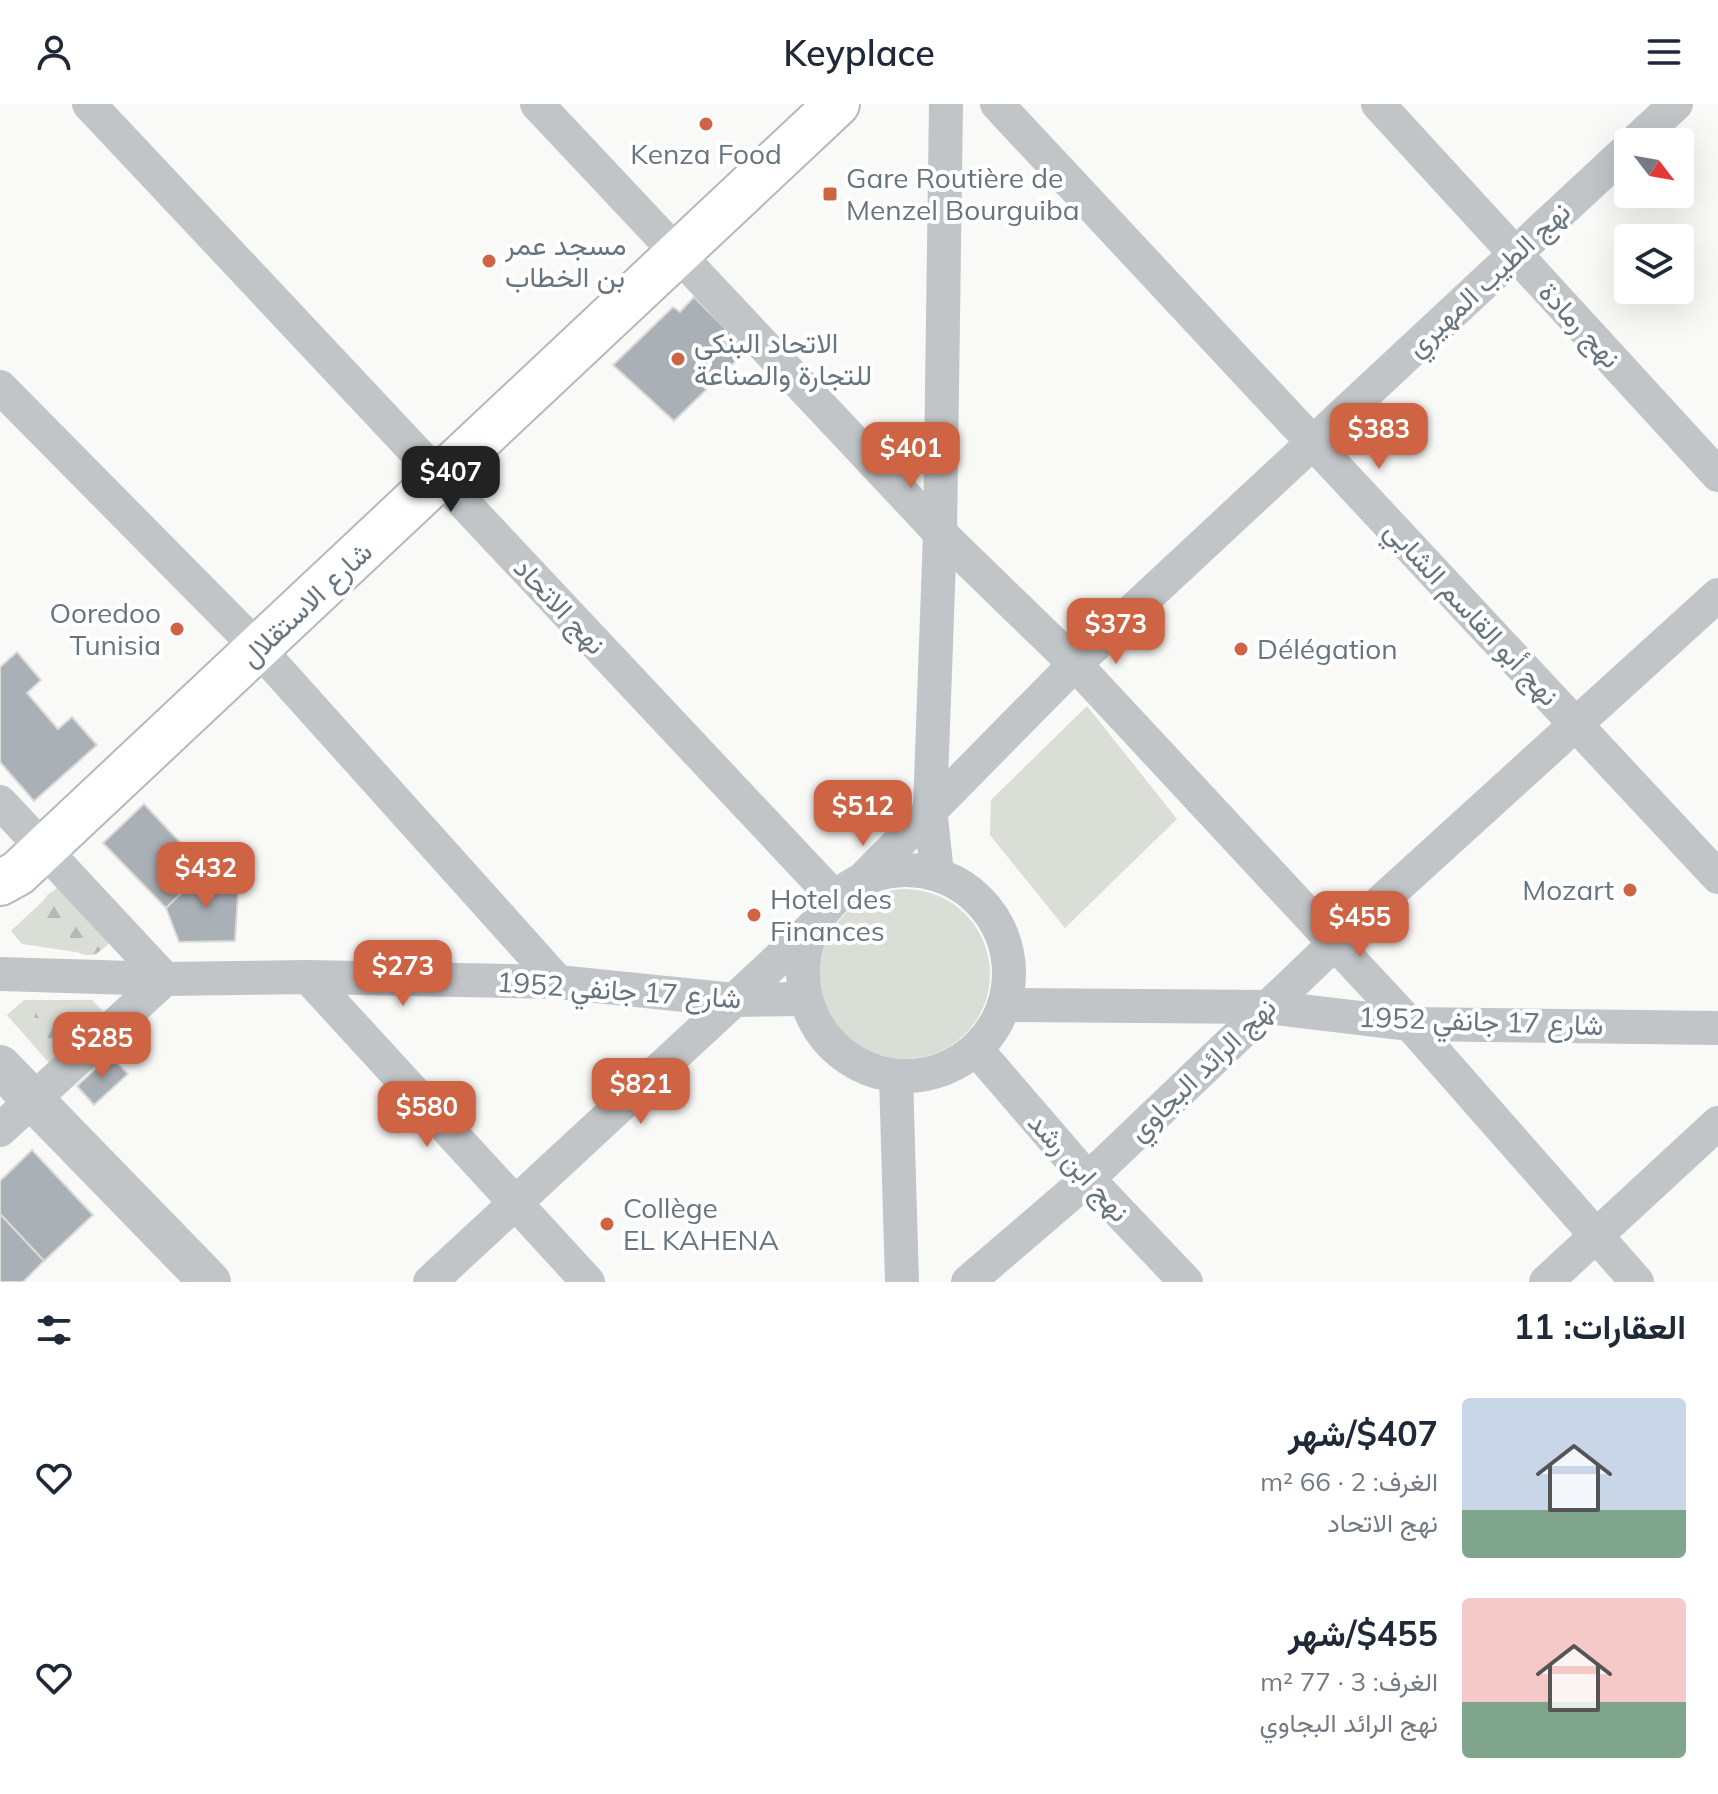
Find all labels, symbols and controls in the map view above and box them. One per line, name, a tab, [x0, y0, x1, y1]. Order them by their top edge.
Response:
icon: person	[32, 30, 76, 74]
text: Keyplace	[783, 30, 935, 75]
icon: menu	[1642, 30, 1686, 74]
marker: Kenza Food	[697, 115, 715, 133]
north arrow	[1614, 128, 1694, 208]
map controls	[1614, 128, 1694, 304]
place label: Kenza Food	[630, 136, 782, 171]
place label: Gare Routière de Menzel Bourguiba	[846, 160, 1080, 227]
marker: Gare Routière de Menzel Bourguiba	[821, 185, 839, 203]
street label: نهج الطيب المهيري	[1398, 194, 1581, 368]
button: layers	[1614, 224, 1694, 304]
place label: مسجد عمر بن الخطاب	[504, 227, 626, 294]
marker: مسجد عمر بن الخطاب	[480, 252, 498, 270]
street label: نهج رمادة	[1530, 274, 1629, 377]
place label: الاتحاد البنكي للتجارة والصناعة	[694, 325, 872, 393]
marker: الاتحاد البنكي للتجارة والصناعة	[669, 350, 687, 368]
pin: $383	[1332, 403, 1426, 471]
text: $383	[1348, 412, 1410, 445]
pin: $401	[864, 422, 958, 490]
text: $401	[880, 431, 942, 464]
pin: $407	[404, 446, 498, 514]
text: $407	[420, 455, 482, 488]
street label: نهج أبو القاسم الشابي	[1373, 513, 1567, 717]
street label: شارع الاستقلال	[232, 534, 380, 675]
street label: نهج الاتحاد	[505, 550, 614, 663]
place label: Ooredoo Tunisia	[49, 595, 161, 662]
pin: $373	[1069, 598, 1163, 666]
text: $373	[1085, 607, 1147, 640]
marker: Ooredoo Tunisia	[168, 620, 186, 638]
place label: Délégation	[1257, 631, 1398, 666]
marker: Délégation	[1232, 640, 1250, 658]
pin: $512	[816, 780, 910, 848]
text: $512	[832, 789, 894, 822]
pin: $432	[159, 842, 253, 910]
text: $432	[175, 851, 237, 884]
place label: Mozart	[1522, 872, 1614, 907]
place label: Hotel des Finances	[770, 881, 892, 948]
marker: Mozart	[1621, 881, 1639, 899]
pin: $455	[1313, 891, 1407, 959]
text: $455	[1329, 900, 1391, 933]
marker: Hotel des Finances	[745, 906, 763, 924]
pin: $273	[356, 940, 450, 1008]
text: $273	[372, 949, 434, 982]
street label: شارع 17 جانفي 1952	[495, 963, 743, 1021]
street label: نهج الرائد البجاوي	[1120, 989, 1287, 1152]
street label: شارع 17 جانفي 1952	[1358, 999, 1604, 1048]
pin: $285	[55, 1012, 149, 1080]
text: $285	[71, 1021, 133, 1054]
pin: $821	[594, 1058, 688, 1126]
text: $821	[610, 1067, 672, 1100]
pin: $580	[380, 1081, 474, 1149]
text: $580	[396, 1090, 458, 1123]
street label: نهج ابن رشد	[1019, 1105, 1138, 1231]
place label: Collège EL KAHENA	[623, 1190, 779, 1257]
marker: Collège EL KAHENA	[598, 1215, 616, 1233]
text: العقارات: 11	[1513, 1305, 1686, 1348]
icon: filters	[32, 1308, 76, 1352]
text: $407/شهر	[1288, 1412, 1438, 1455]
icon: home	[1526, 1430, 1622, 1526]
icon: heart	[32, 1456, 76, 1500]
text: الغرف: 2 · 66 m²	[1260, 1465, 1438, 1498]
text: نهج الاتحاد	[1327, 1506, 1438, 1539]
text: $455/شهر	[1288, 1612, 1438, 1655]
icon: home	[1526, 1630, 1622, 1726]
icon: heart	[32, 1656, 76, 1700]
text: الغرف: 3 · 77 m²	[1260, 1665, 1438, 1698]
text: نهج الرائد البجاوي	[1260, 1706, 1438, 1739]

